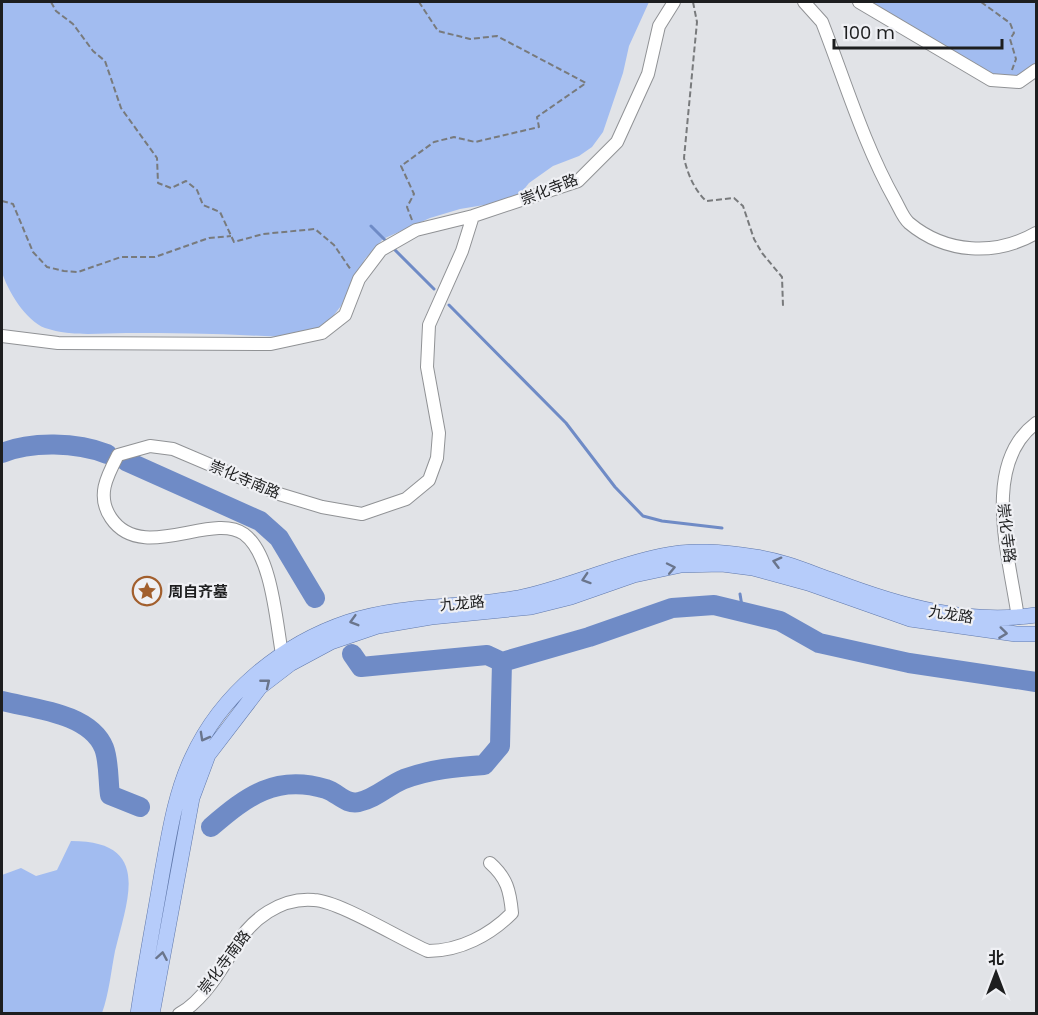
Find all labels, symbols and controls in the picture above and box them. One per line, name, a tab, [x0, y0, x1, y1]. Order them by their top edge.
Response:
scale bar	[834, 12, 1002, 50]
text: 100 m	[843, 20, 895, 45]
street label: 崇化寺路	[517, 168, 581, 210]
street label: 崇化寺南路	[206, 455, 284, 503]
street label: 崇化寺路	[993, 502, 1021, 564]
one-way arrow	[772, 556, 782, 569]
one-way arrow	[665, 562, 675, 575]
one-way arrow	[581, 571, 592, 584]
place icon: 周自齐墓	[131, 575, 163, 607]
place label: 周自齐墓	[168, 581, 228, 602]
street label: 九龙路	[439, 591, 485, 615]
street label: 九龙路	[927, 600, 975, 628]
one-way arrow	[349, 614, 360, 626]
one-way arrow	[998, 626, 1008, 639]
one-way arrow	[260, 679, 271, 690]
one-way arrow	[199, 731, 211, 741]
street label: 崇化寺南路	[193, 926, 255, 998]
north arrow	[966, 943, 1026, 1003]
text: 北	[988, 947, 1004, 970]
one-way arrow	[155, 951, 168, 961]

